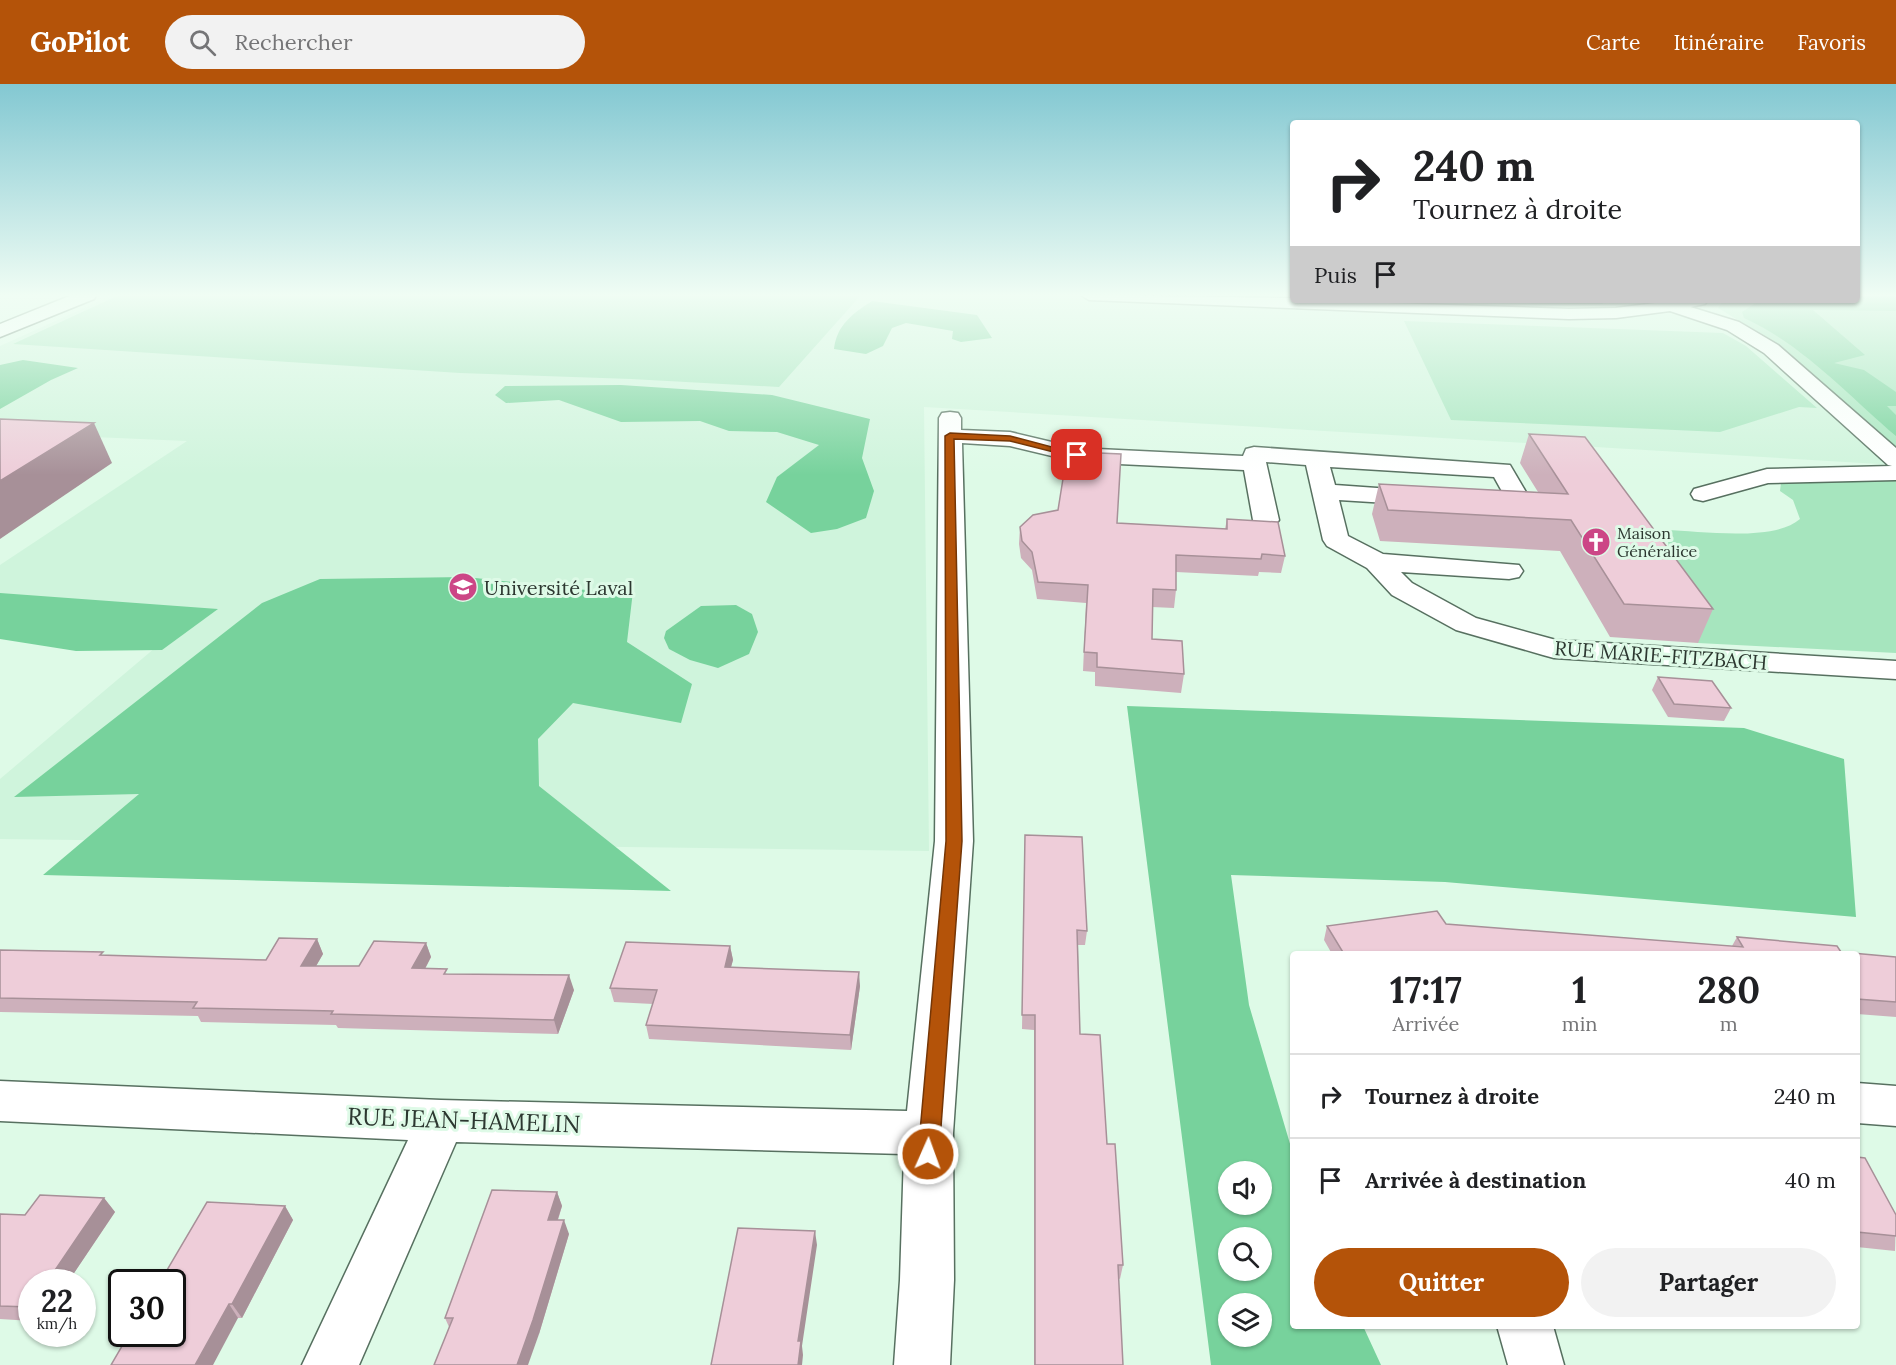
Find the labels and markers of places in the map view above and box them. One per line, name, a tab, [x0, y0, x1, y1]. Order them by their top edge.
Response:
pin	[1051, 429, 1102, 480]
place label: Maison Généralice	[1617, 523, 1698, 561]
church icon: Maison Généralice	[1580, 526, 1612, 558]
school or university icon: Université Laval	[447, 571, 479, 603]
place label: Université Laval	[484, 575, 633, 600]

